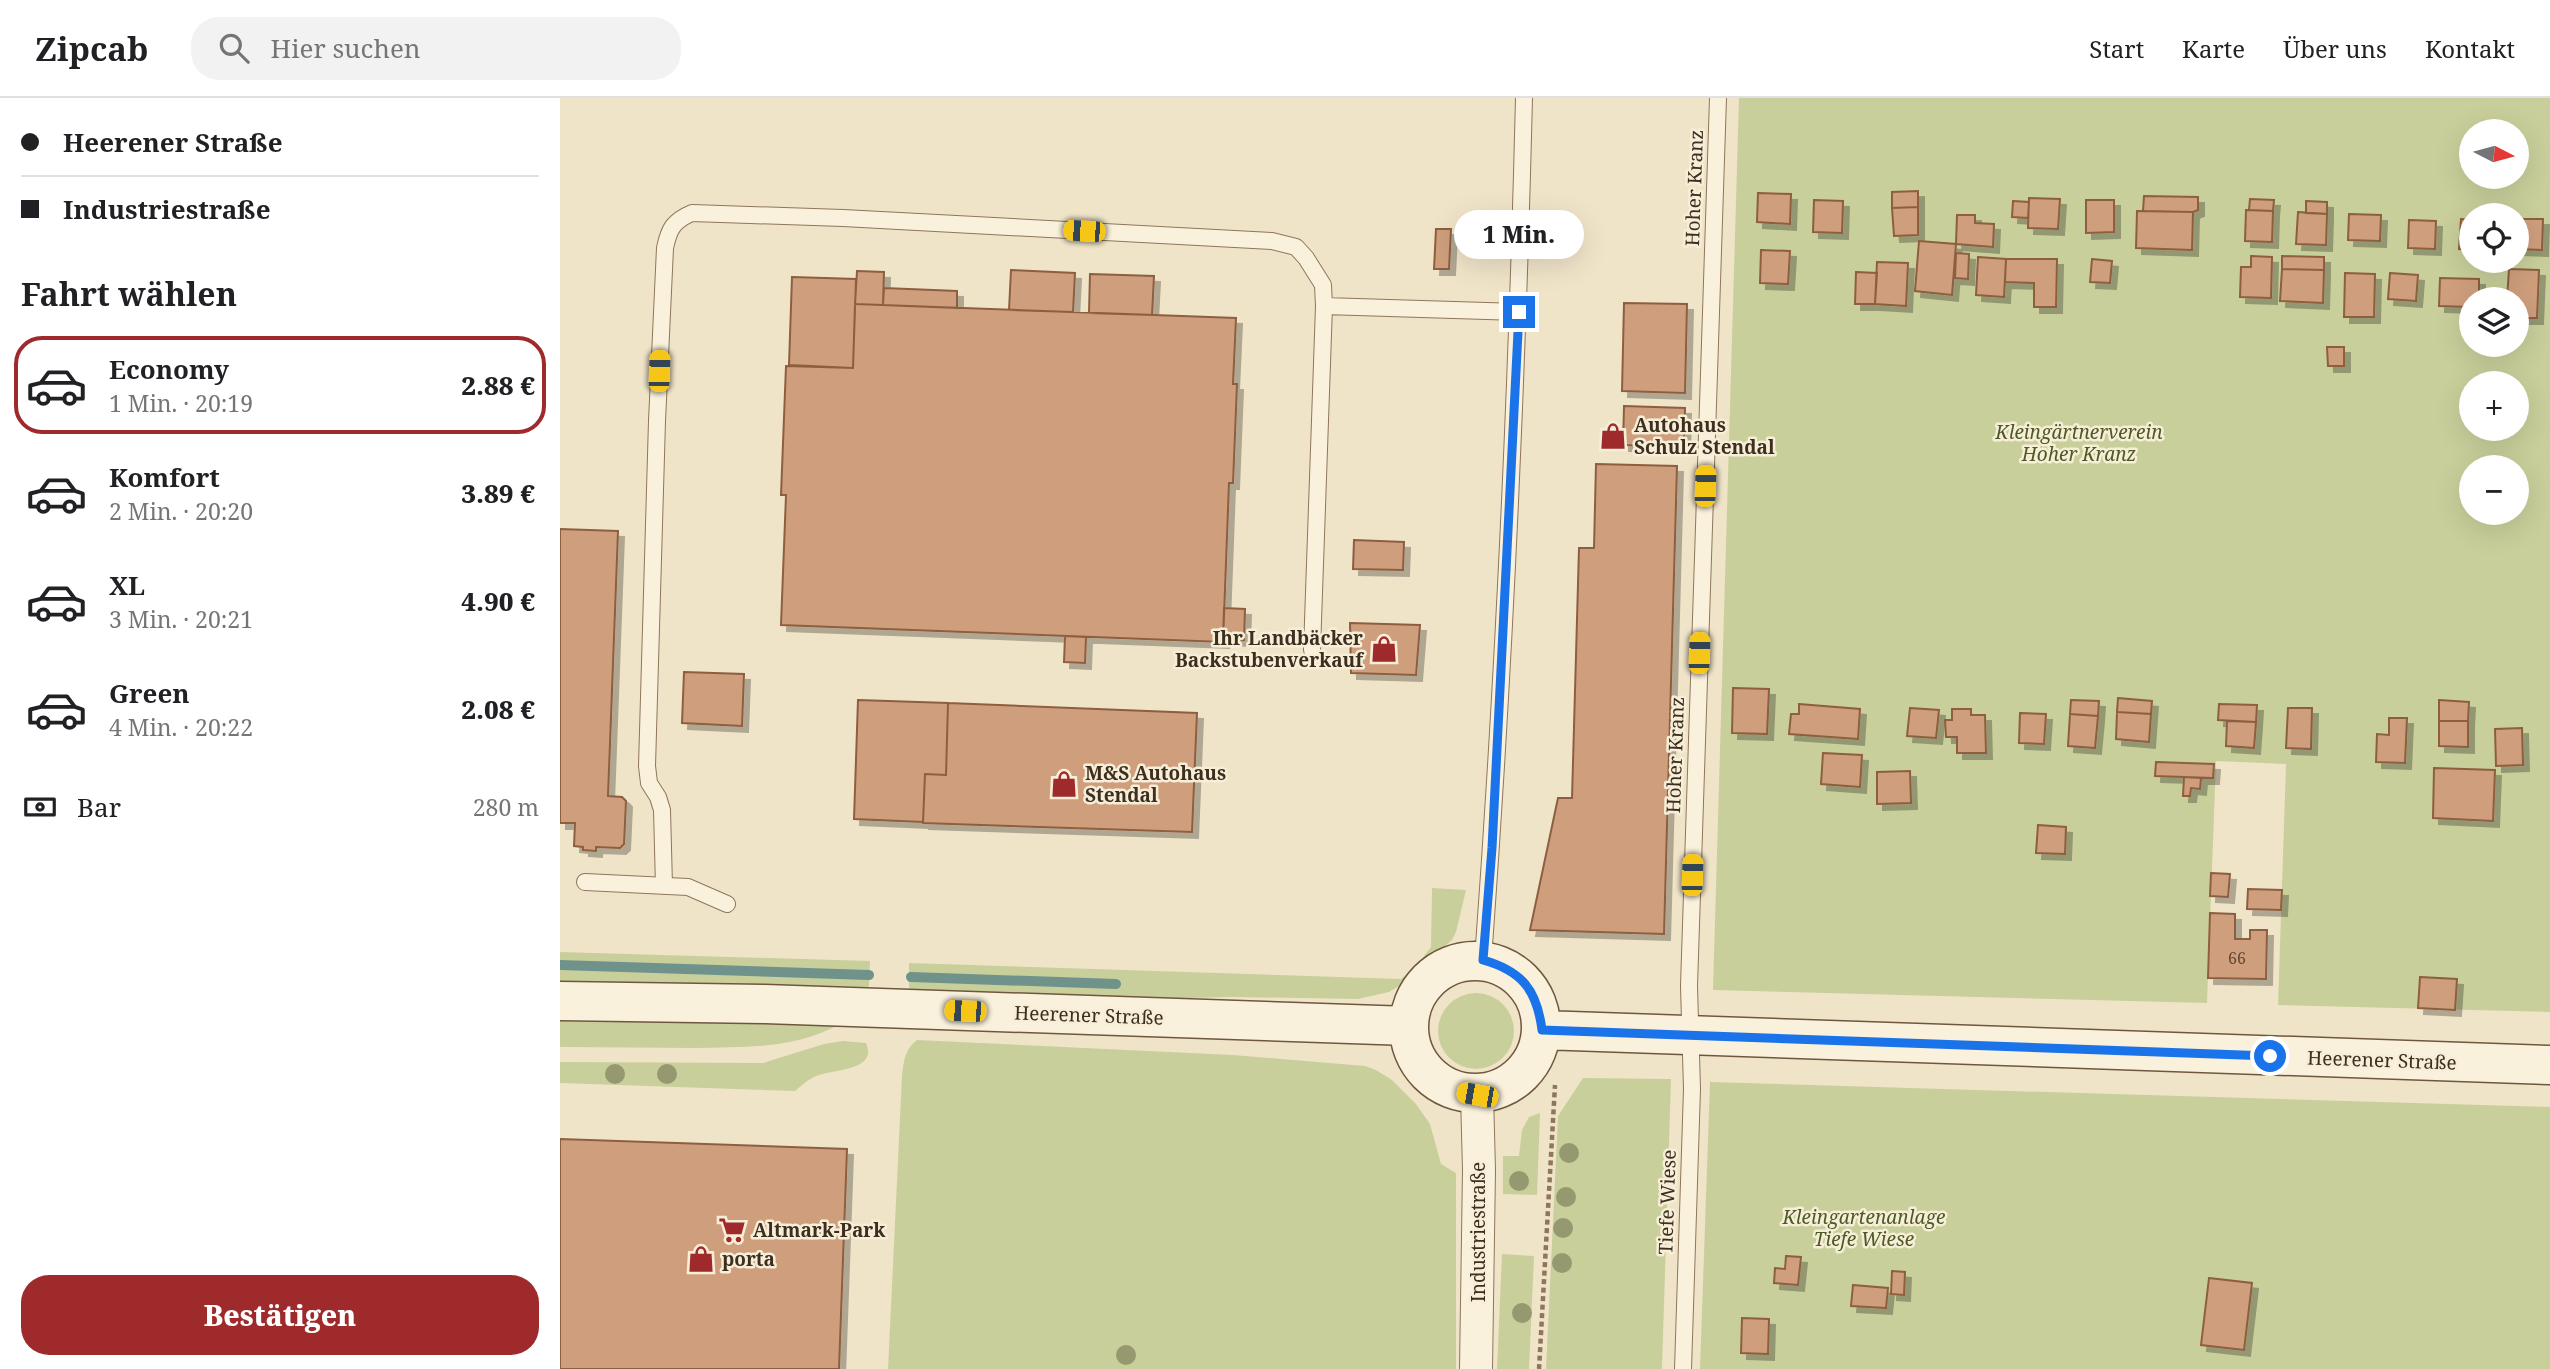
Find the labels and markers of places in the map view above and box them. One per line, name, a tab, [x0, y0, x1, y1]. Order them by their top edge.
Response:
place label: Autohaus Schulz Stendal	[1634, 412, 1775, 460]
shop icon: Autohaus Schulz Stendal	[1598, 421, 1628, 451]
place label: Ihr Landbäcker Backstubenverkauf	[1175, 625, 1365, 673]
shop icon: Ihr Landbäcker Backstubenverkauf	[1369, 634, 1399, 664]
place label: M&S Autohaus Stendal	[1085, 760, 1226, 808]
shop icon: M&S Autohaus Stendal	[1049, 769, 1079, 799]
supermarket icon: Altmark-Park	[717, 1215, 747, 1245]
place label: Altmark-Park	[753, 1217, 886, 1243]
shop icon: porta	[686, 1244, 716, 1274]
place label: porta	[722, 1246, 775, 1272]

